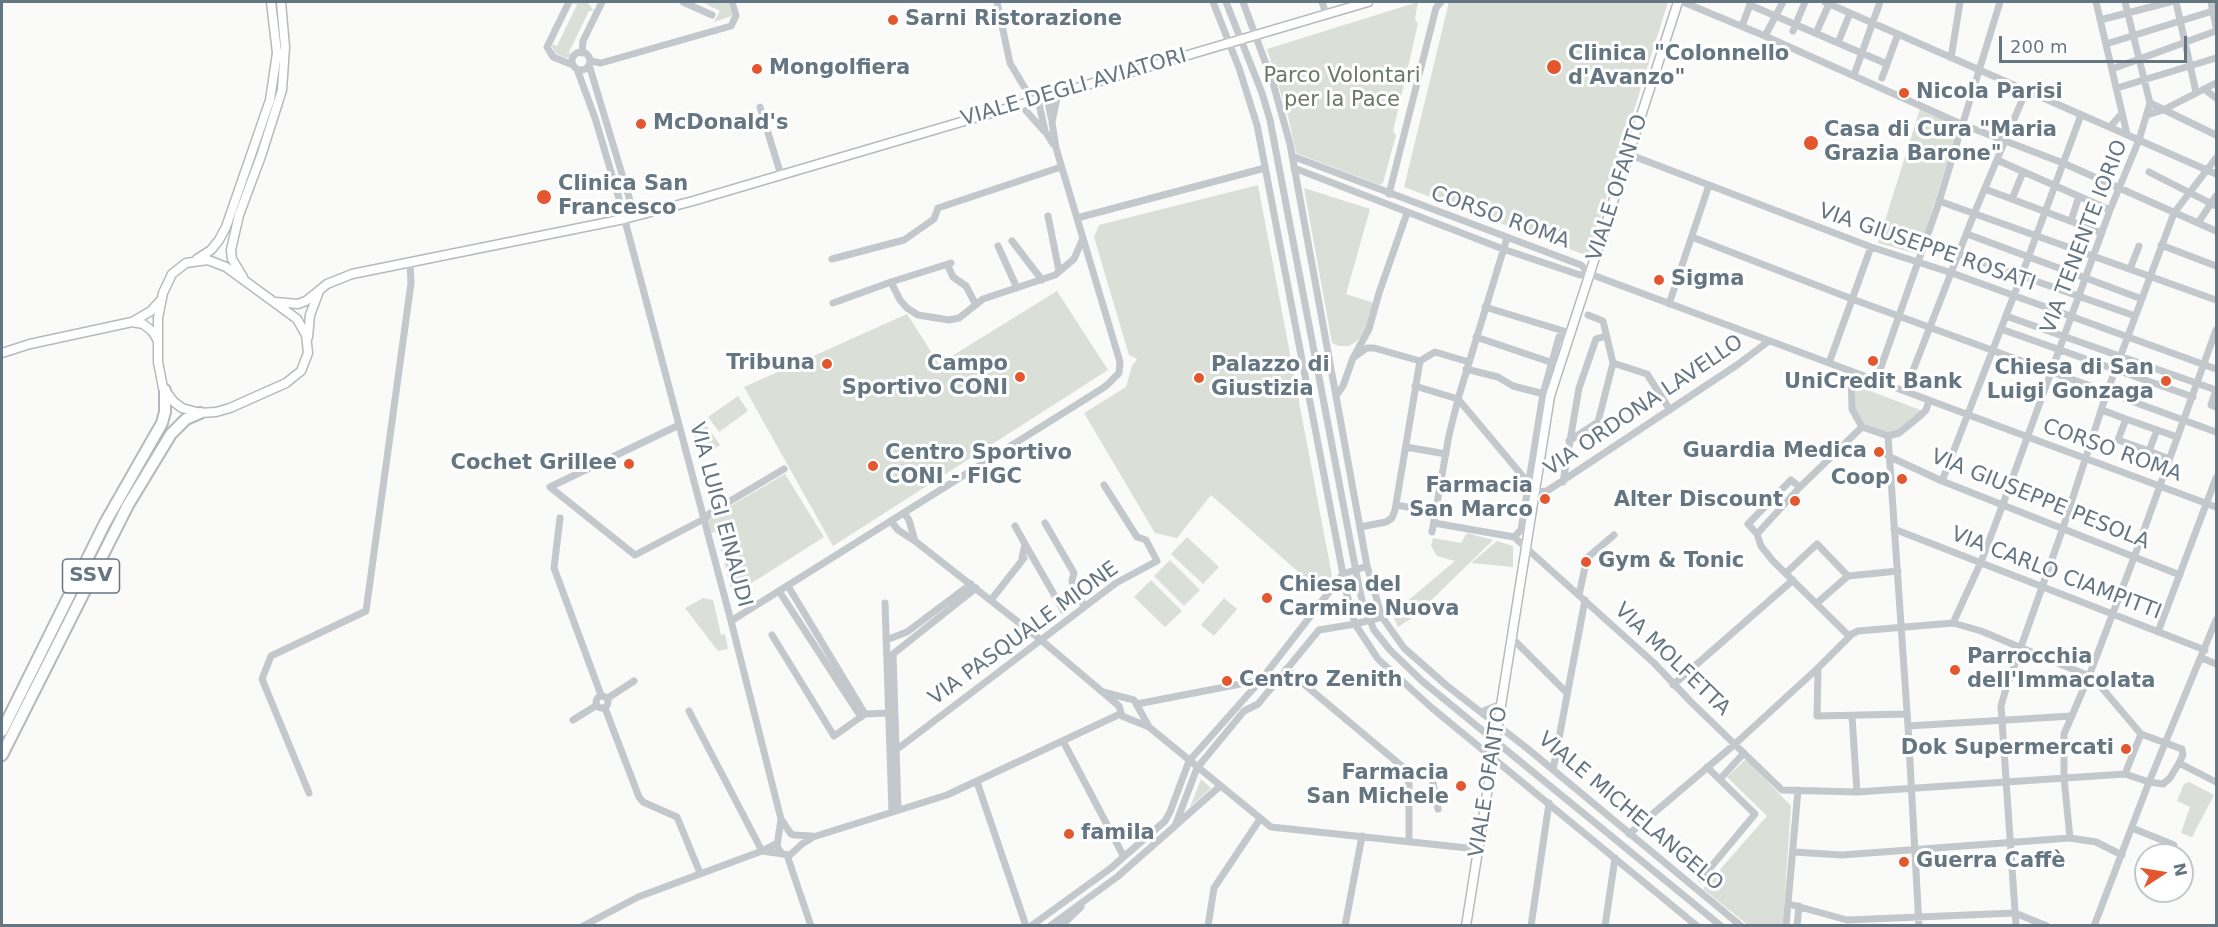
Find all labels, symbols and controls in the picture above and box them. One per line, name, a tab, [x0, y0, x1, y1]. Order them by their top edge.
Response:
place label: Sarni Ristorazione	[905, 7, 1122, 33]
marker: Sarni Ristorazione	[886, 13, 900, 27]
scale bar	[2002, 24, 2190, 62]
text: 200 m	[2010, 36, 2068, 57]
place label: Clinica "Colonnello d'Avanzo"	[1568, 42, 1789, 92]
street label: VIALE DEGLI AVIATORI	[958, 44, 1190, 132]
place label: Mongolfiera	[769, 56, 910, 82]
marker: Clinica "Colonnello d'Avanzo"	[1545, 58, 1563, 76]
marker: Mongolfiera	[750, 62, 764, 76]
park label: Parco Volontari per la Pace	[1264, 64, 1420, 114]
place label: Nicola Parisi	[1916, 80, 2063, 106]
marker: Nicola Parisi	[1897, 86, 1911, 100]
place label: McDonald's	[653, 111, 788, 137]
street label: VIALE OFANTO	[1582, 112, 1654, 264]
marker: McDonald's	[634, 117, 648, 131]
place label: Casa di Cura "Maria Grazia Barone"	[1824, 118, 2057, 168]
marker: Casa di Cura "Maria Grazia Barone"	[1802, 134, 1820, 152]
street label: VIA TENENTE IORIO	[2036, 137, 2134, 337]
place label: Clinica San Francesco	[558, 172, 688, 222]
street label: CORSO ROMA	[1427, 181, 1573, 255]
marker: Clinica San Francesco	[535, 188, 553, 206]
street label: VIA GIUSEPPE ROSATI	[1815, 199, 2039, 297]
place label: Sigma	[1671, 267, 1744, 293]
marker: Sigma	[1652, 273, 1666, 287]
street label: VIA ORDONA LAVELLO	[1540, 330, 1748, 482]
place label: Tribuna	[726, 351, 815, 377]
place label: Campo Sportivo CONI	[842, 352, 1008, 402]
place label: Palazzo di Giustizia	[1211, 353, 1330, 403]
marker: UniCredit Bank	[1866, 354, 1880, 368]
place label: Chiesa di San Luigi Gonzaga	[1987, 356, 2154, 406]
marker: Tribuna	[820, 357, 834, 371]
marker: Campo Sportivo CONI	[1013, 370, 1027, 384]
place label: UniCredit Bank	[1784, 370, 1962, 396]
marker: Palazzo di Giustizia	[1192, 371, 1206, 385]
marker: Chiesa di San Luigi Gonzaga	[2159, 374, 2173, 388]
street label: CORSO ROMA	[2039, 414, 2185, 488]
street label: VIA LUIGI EINAUDI	[683, 420, 757, 610]
place label: Guardia Medica	[1683, 439, 1867, 465]
place label: Centro Sportivo CONI - FIGC	[885, 441, 1072, 491]
marker: Guardia Medica	[1872, 445, 1886, 459]
street label: VIA GIUSEPPE PESOLA	[1927, 445, 2153, 555]
place label: Cochet Grillee	[450, 451, 617, 477]
marker: Cochet Grillee	[622, 457, 636, 471]
marker: Centro Sportivo CONI - FIGC	[866, 459, 880, 473]
place label: Coop	[1831, 466, 1890, 492]
marker: Coop	[1895, 472, 1909, 486]
place label: Farmacia San Marco	[1409, 474, 1533, 524]
place label: Alter Discount	[1614, 488, 1783, 514]
marker: Farmacia San Marco	[1538, 492, 1552, 506]
marker: Alter Discount	[1788, 494, 1802, 508]
street label: VIA CARLO CIAMPITTI	[1947, 522, 2165, 626]
place label: Gym & Tonic	[1598, 549, 1744, 575]
marker: Gym & Tonic	[1579, 555, 1593, 569]
street label: VIA PASQUALE MIONE	[924, 557, 1124, 711]
road number: SSV	[62, 559, 119, 593]
place label: Chiesa del Carmine Nuova	[1279, 573, 1459, 623]
marker: Chiesa del Carmine Nuova	[1260, 591, 1274, 605]
street label: VIA MOLFETTA	[1609, 598, 1735, 722]
place label: Parrocchia dell'Immacolata	[1967, 645, 2155, 695]
marker: Parrocchia dell'Immacolata	[1948, 663, 1962, 677]
place label: Centro Zenith	[1239, 668, 1402, 694]
marker: Centro Zenith	[1220, 674, 1234, 688]
street label: VIALE OFANTO	[1465, 705, 1513, 859]
street label: VIALE MICHELANGELO	[1532, 727, 1728, 897]
place label: Dok Supermercati	[1901, 736, 2114, 762]
marker: Dok Supermercati	[2119, 742, 2133, 756]
place label: Farmacia San Michele	[1306, 761, 1449, 811]
marker: Farmacia San Michele	[1454, 779, 1468, 793]
place label: famila	[1081, 821, 1155, 847]
marker: famila	[1062, 827, 1076, 841]
north arrow	[2134, 843, 2194, 903]
place label: Guerra Caffè	[1916, 849, 2065, 875]
marker: Guerra Caffè	[1897, 855, 1911, 869]
text: N	[2169, 861, 2191, 878]

